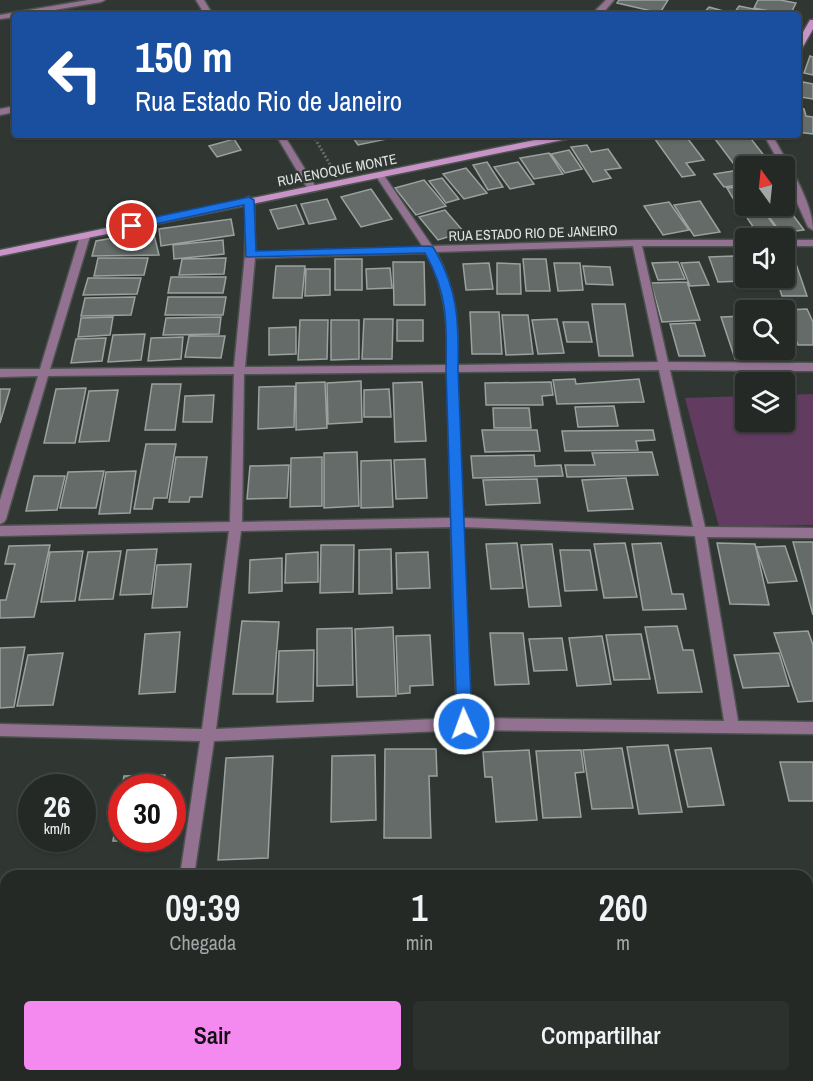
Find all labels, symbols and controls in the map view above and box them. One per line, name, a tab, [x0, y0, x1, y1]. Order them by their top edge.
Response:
text: 150 m	[135, 29, 233, 85]
icon: left	[36, 36, 114, 114]
text: Rua Estado Rio de Janeiro	[135, 83, 402, 119]
street label: RUA ENOQUE MONTE	[276, 150, 398, 190]
north arrow	[735, 156, 795, 216]
map controls	[735, 156, 795, 432]
pin	[106, 200, 157, 251]
icon: arrive	[115, 209, 148, 242]
street label: RUA ESTADO RIO DE JANEIRO	[448, 221, 618, 245]
button: sound	[735, 228, 795, 288]
button: search	[735, 300, 795, 360]
button: layers	[735, 372, 795, 432]
position arrow	[432, 692, 496, 756]
speed limit sign: 30	[108, 774, 186, 852]
text: 26	[43, 786, 71, 826]
text: km/h	[44, 818, 70, 839]
text: 09:39	[165, 884, 240, 932]
text: 1	[411, 884, 428, 932]
text: 260	[598, 884, 648, 932]
text: Chegada	[170, 929, 236, 956]
text: min	[406, 929, 433, 956]
text: m	[616, 929, 630, 956]
button: Sair	[24, 1001, 401, 1070]
button: Compartilhar	[413, 1001, 789, 1070]

